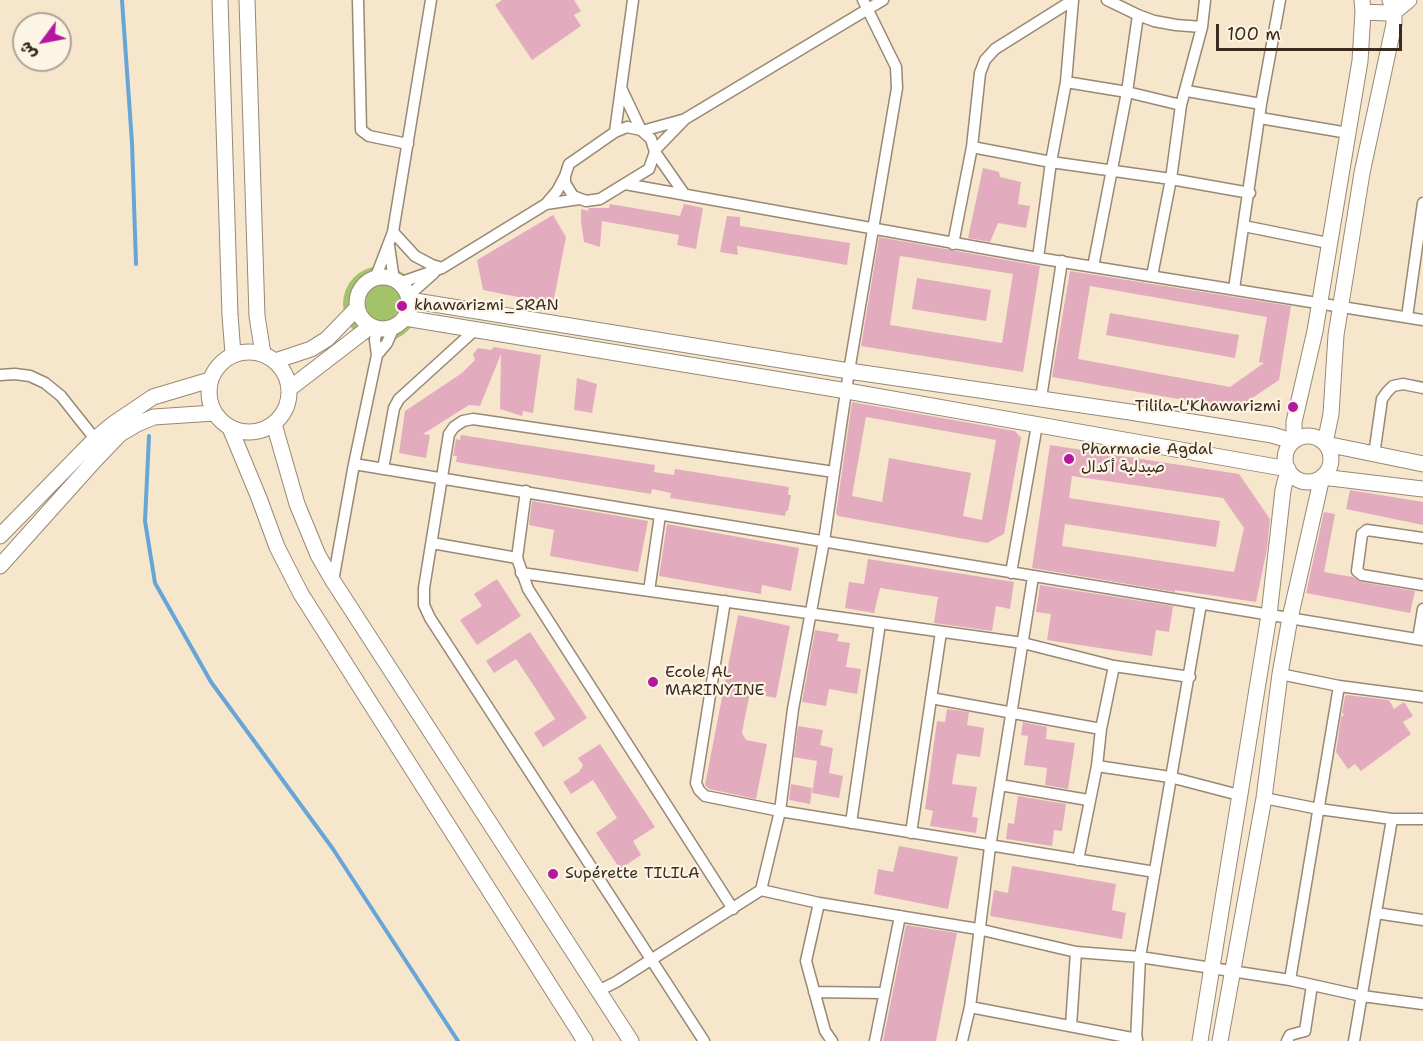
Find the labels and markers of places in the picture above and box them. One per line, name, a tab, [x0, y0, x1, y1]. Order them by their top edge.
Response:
place label: khawarizmi_SRAN	[414, 296, 559, 316]
marker: khawarizmi_SRAN	[395, 299, 409, 313]
place label: Tilila-L'Khawarizmi	[1135, 397, 1281, 417]
marker: Tilila-L'Khawarizmi	[1286, 400, 1300, 414]
place label: Pharmacie Agdal صيدلية أكدال	[1081, 440, 1213, 478]
marker: Pharmacie Agdal صيدلية أكدال	[1062, 452, 1076, 466]
place label: Ecole AL MARINYINE	[665, 663, 765, 701]
marker: Ecole AL MARINYINE	[646, 675, 660, 689]
place label: Supérette TILILA	[565, 864, 700, 884]
marker: Supérette TILILA	[546, 867, 560, 881]

